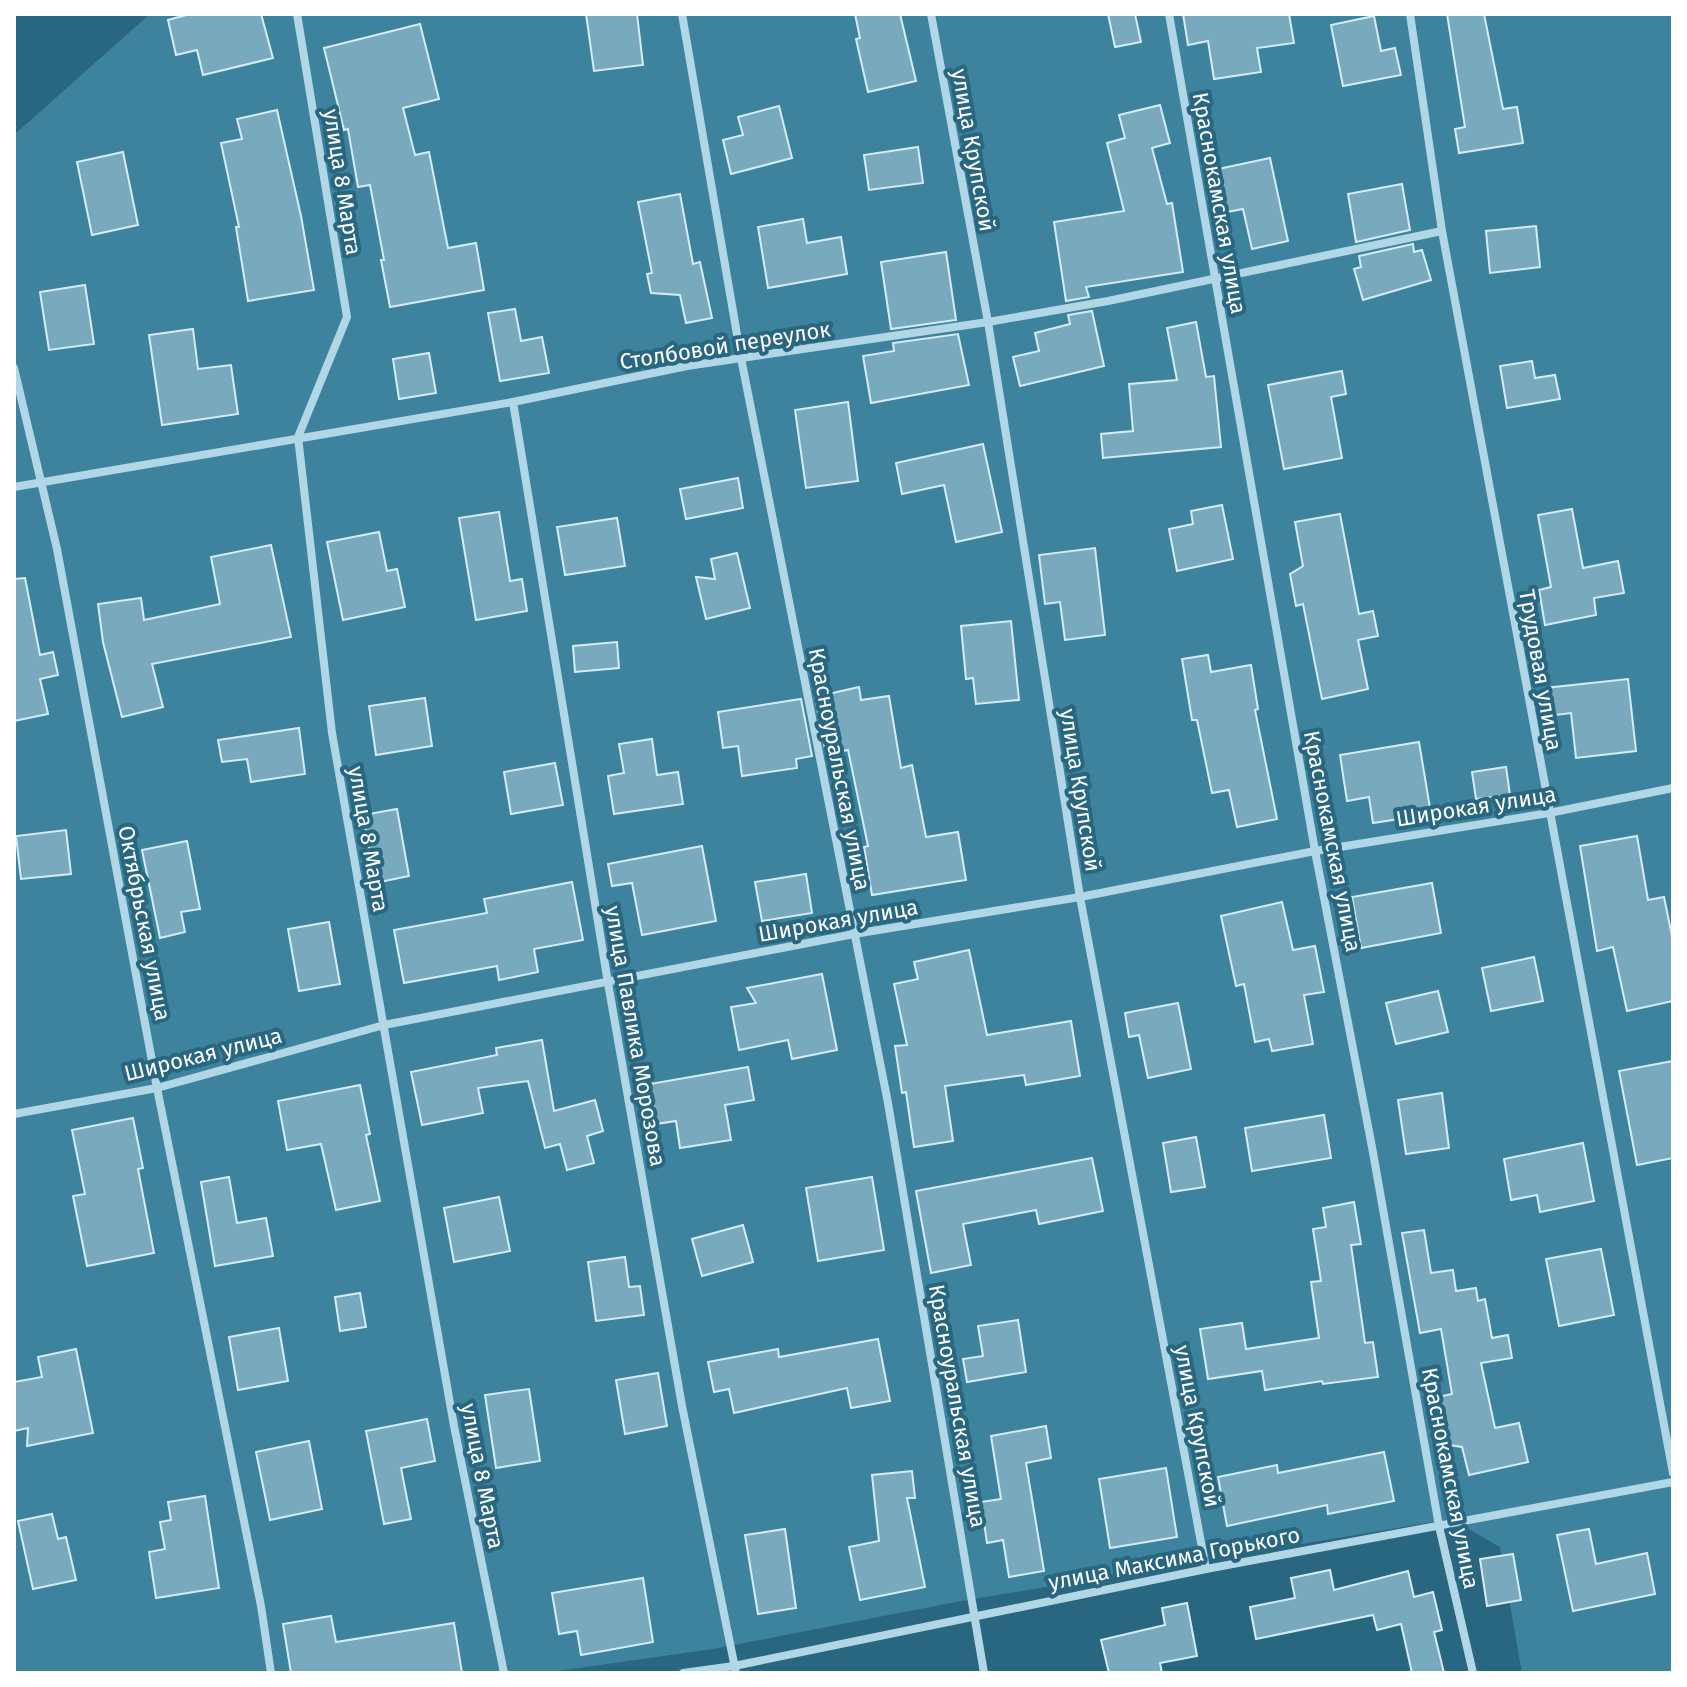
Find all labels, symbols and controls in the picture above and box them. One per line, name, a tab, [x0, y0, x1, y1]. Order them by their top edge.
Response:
street label: улица Крупской	[946, 67, 1001, 234]
street label: Краснокамская улица	[1187, 90, 1252, 316]
street label: улица 8 Марта	[318, 107, 367, 257]
street label: Столбовой переулок	[618, 315, 833, 375]
street label: Трудовая улица	[1513, 587, 1568, 753]
street label: Красноуральская улица	[803, 645, 876, 893]
street label: улица Крупской	[1054, 707, 1107, 874]
street label: Краснокамская улица	[1298, 728, 1367, 954]
street label: улица 8 Марта	[342, 764, 395, 914]
street label: Широкая улица	[1394, 781, 1558, 832]
street label: Октябрьская улица	[112, 823, 177, 1023]
street label: Широкая улица	[756, 893, 920, 948]
street label: улица Павлика Морозова	[599, 904, 672, 1168]
street label: Широкая улица	[121, 1022, 285, 1087]
street label: Красноуральская улица	[923, 1282, 992, 1530]
street label: улица Крупской	[1169, 1343, 1226, 1509]
street label: Краснокамская улица	[1416, 1365, 1485, 1591]
street label: улица 8 Марта	[455, 1401, 510, 1551]
street label: улица Максима Горького	[1046, 1521, 1302, 1596]

